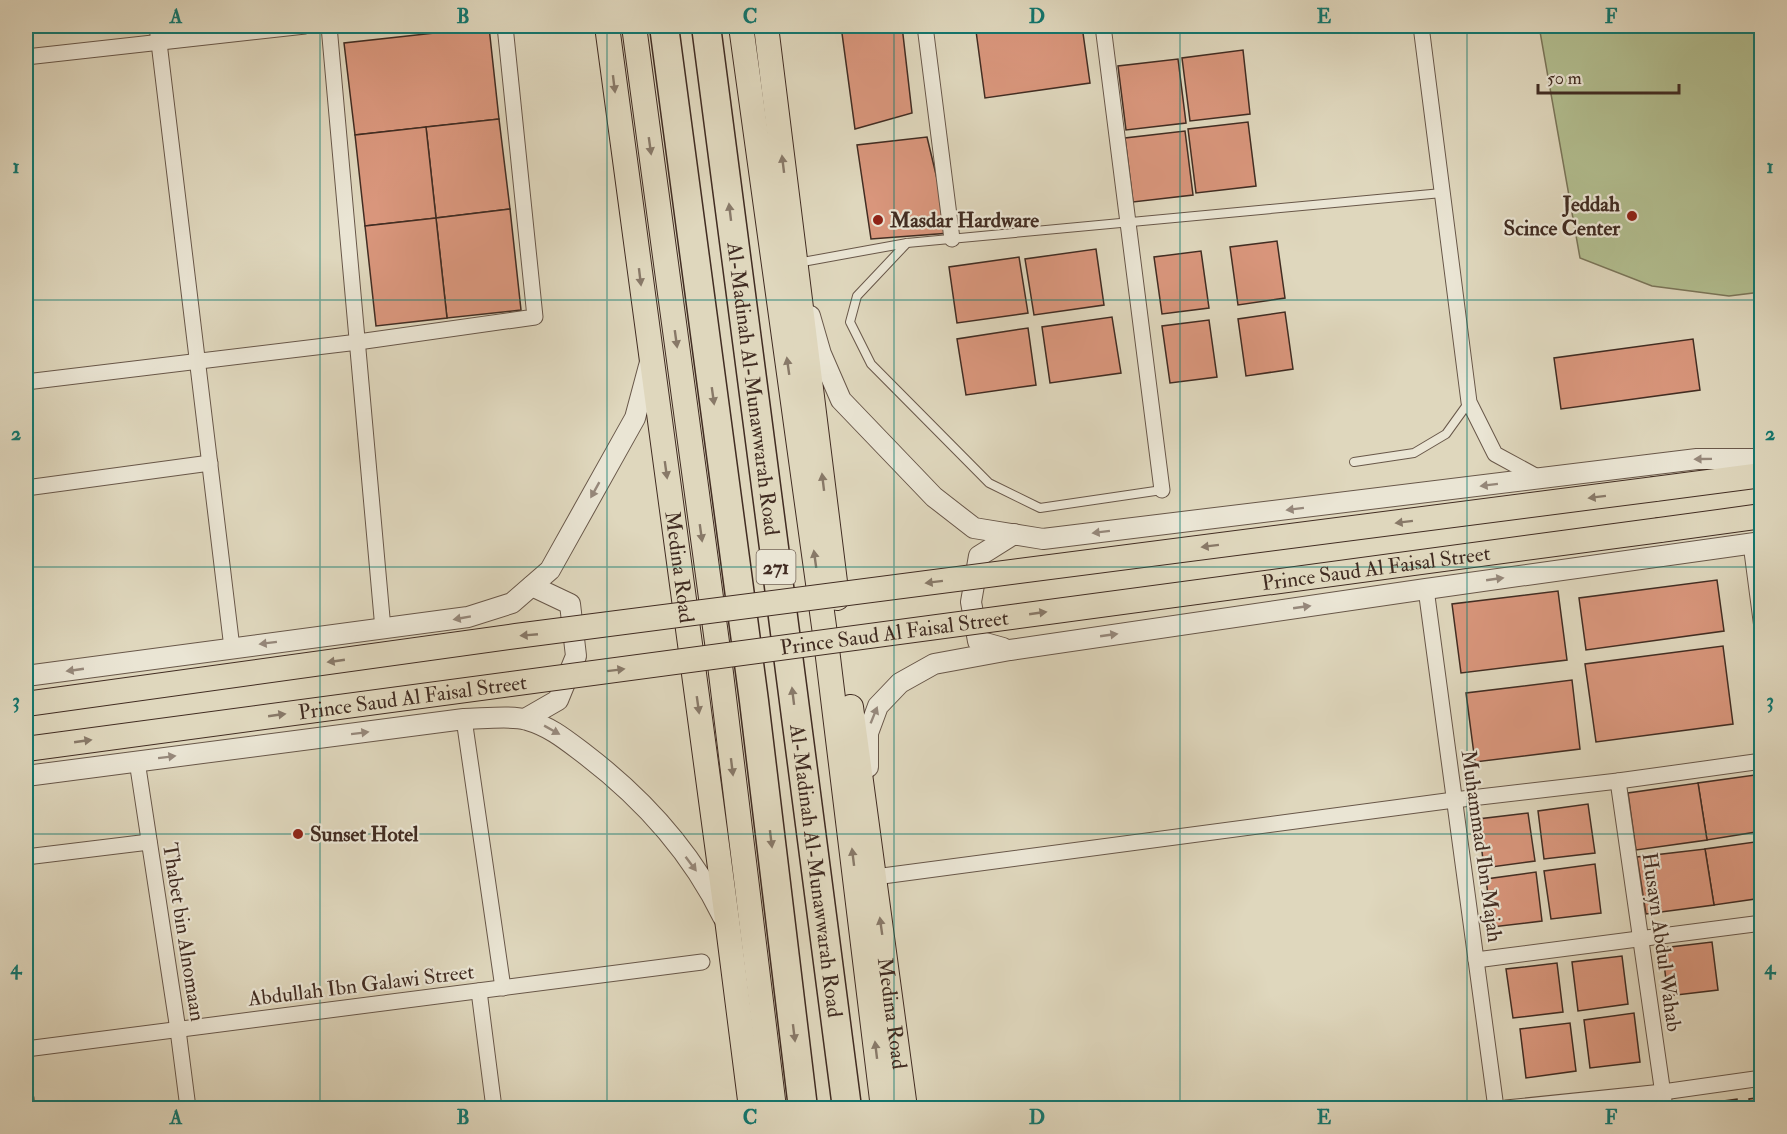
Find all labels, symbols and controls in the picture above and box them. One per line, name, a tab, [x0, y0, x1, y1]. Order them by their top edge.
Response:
text: A	[169, 4, 183, 29]
text: B	[456, 4, 470, 29]
text: C	[743, 4, 757, 29]
text: D	[1029, 4, 1045, 29]
text: E	[1317, 4, 1332, 29]
text: F	[1605, 4, 1618, 29]
scale bar	[1538, 57, 1679, 95]
text: 50 m	[1547, 67, 1582, 90]
one-way arrow	[610, 74, 619, 93]
one-way arrow	[645, 137, 655, 156]
text: 1	[12, 154, 20, 179]
one-way arrow	[778, 154, 788, 173]
text: 1	[1766, 154, 1774, 179]
place label: Jeddah Scince Center	[1504, 191, 1621, 242]
one-way arrow	[726, 202, 735, 221]
place label: Masdar Hardware	[889, 207, 1039, 234]
marker: Jeddah Scince Center	[1625, 209, 1639, 223]
marker: Masdar Hardware	[871, 213, 885, 227]
street label: Al-Madinah Al-Munawwarah Road	[720, 240, 785, 538]
one-way arrow	[635, 267, 644, 286]
one-way arrow	[671, 330, 680, 349]
one-way arrow	[784, 356, 793, 375]
one-way arrow	[709, 386, 718, 405]
text: 2	[11, 421, 21, 446]
text: 2	[1765, 421, 1775, 446]
one-way arrow	[1694, 455, 1713, 464]
one-way arrow	[661, 461, 670, 480]
one-way arrow	[818, 473, 827, 492]
one-way arrow	[1479, 480, 1498, 490]
one-way arrow	[590, 482, 600, 499]
one-way arrow	[1588, 492, 1607, 502]
one-way arrow	[1285, 504, 1304, 513]
street label: Medina Road	[658, 510, 700, 625]
one-way arrow	[1394, 517, 1413, 526]
one-way arrow	[697, 523, 706, 542]
one-way arrow	[1092, 528, 1111, 537]
street label: Prince Saud Al Faisal Street	[1260, 540, 1492, 597]
one-way arrow	[1201, 542, 1220, 551]
road number: 271	[756, 550, 796, 584]
one-way arrow	[810, 550, 819, 569]
one-way arrow	[1485, 574, 1504, 584]
one-way arrow	[924, 577, 943, 587]
one-way arrow	[1292, 602, 1311, 611]
street label: Prince Saud Al Faisal Street	[778, 604, 1010, 662]
one-way arrow	[1029, 608, 1048, 617]
one-way arrow	[452, 613, 471, 622]
one-way arrow	[519, 630, 538, 639]
one-way arrow	[1100, 631, 1119, 640]
one-way arrow	[259, 639, 278, 648]
one-way arrow	[326, 656, 345, 665]
one-way arrow	[66, 665, 85, 674]
one-way arrow	[606, 665, 625, 675]
street label: Prince Saud Al Faisal Street	[297, 669, 529, 726]
one-way arrow	[788, 687, 798, 706]
text: 3	[12, 688, 20, 713]
text: 3	[1766, 688, 1774, 713]
one-way arrow	[693, 696, 702, 715]
one-way arrow	[870, 706, 880, 724]
one-way arrow	[267, 710, 286, 720]
street label: Al-Madinah Al-Munawwarah Road	[783, 722, 848, 1020]
one-way arrow	[544, 725, 561, 735]
one-way arrow	[351, 728, 370, 737]
one-way arrow	[74, 736, 93, 745]
street label: Muhammad Ibn Majah	[1455, 748, 1508, 944]
one-way arrow	[157, 753, 176, 762]
one-way arrow	[728, 758, 737, 777]
place label: Sunset Hotel	[310, 821, 419, 848]
marker: Sunset Hotel	[291, 827, 305, 841]
one-way arrow	[766, 830, 776, 849]
street label: Thabet bin Alnomaan	[156, 841, 211, 1024]
one-way arrow	[848, 847, 857, 866]
street label: Husayn Abdul Wahab	[1636, 851, 1687, 1033]
one-way arrow	[685, 857, 697, 872]
one-way arrow	[877, 916, 886, 935]
text: 4	[10, 955, 23, 980]
text: 4	[1764, 955, 1777, 980]
street label: Medina Road	[871, 956, 913, 1072]
street label: Abdullah Ibn Galawi Street	[246, 958, 476, 1013]
one-way arrow	[789, 1023, 799, 1042]
one-way arrow	[871, 1041, 881, 1060]
text: A	[169, 1105, 183, 1130]
text: B	[456, 1105, 470, 1130]
text: C	[743, 1105, 757, 1130]
text: D	[1029, 1105, 1045, 1130]
text: E	[1317, 1105, 1332, 1130]
text: F	[1605, 1105, 1618, 1130]

